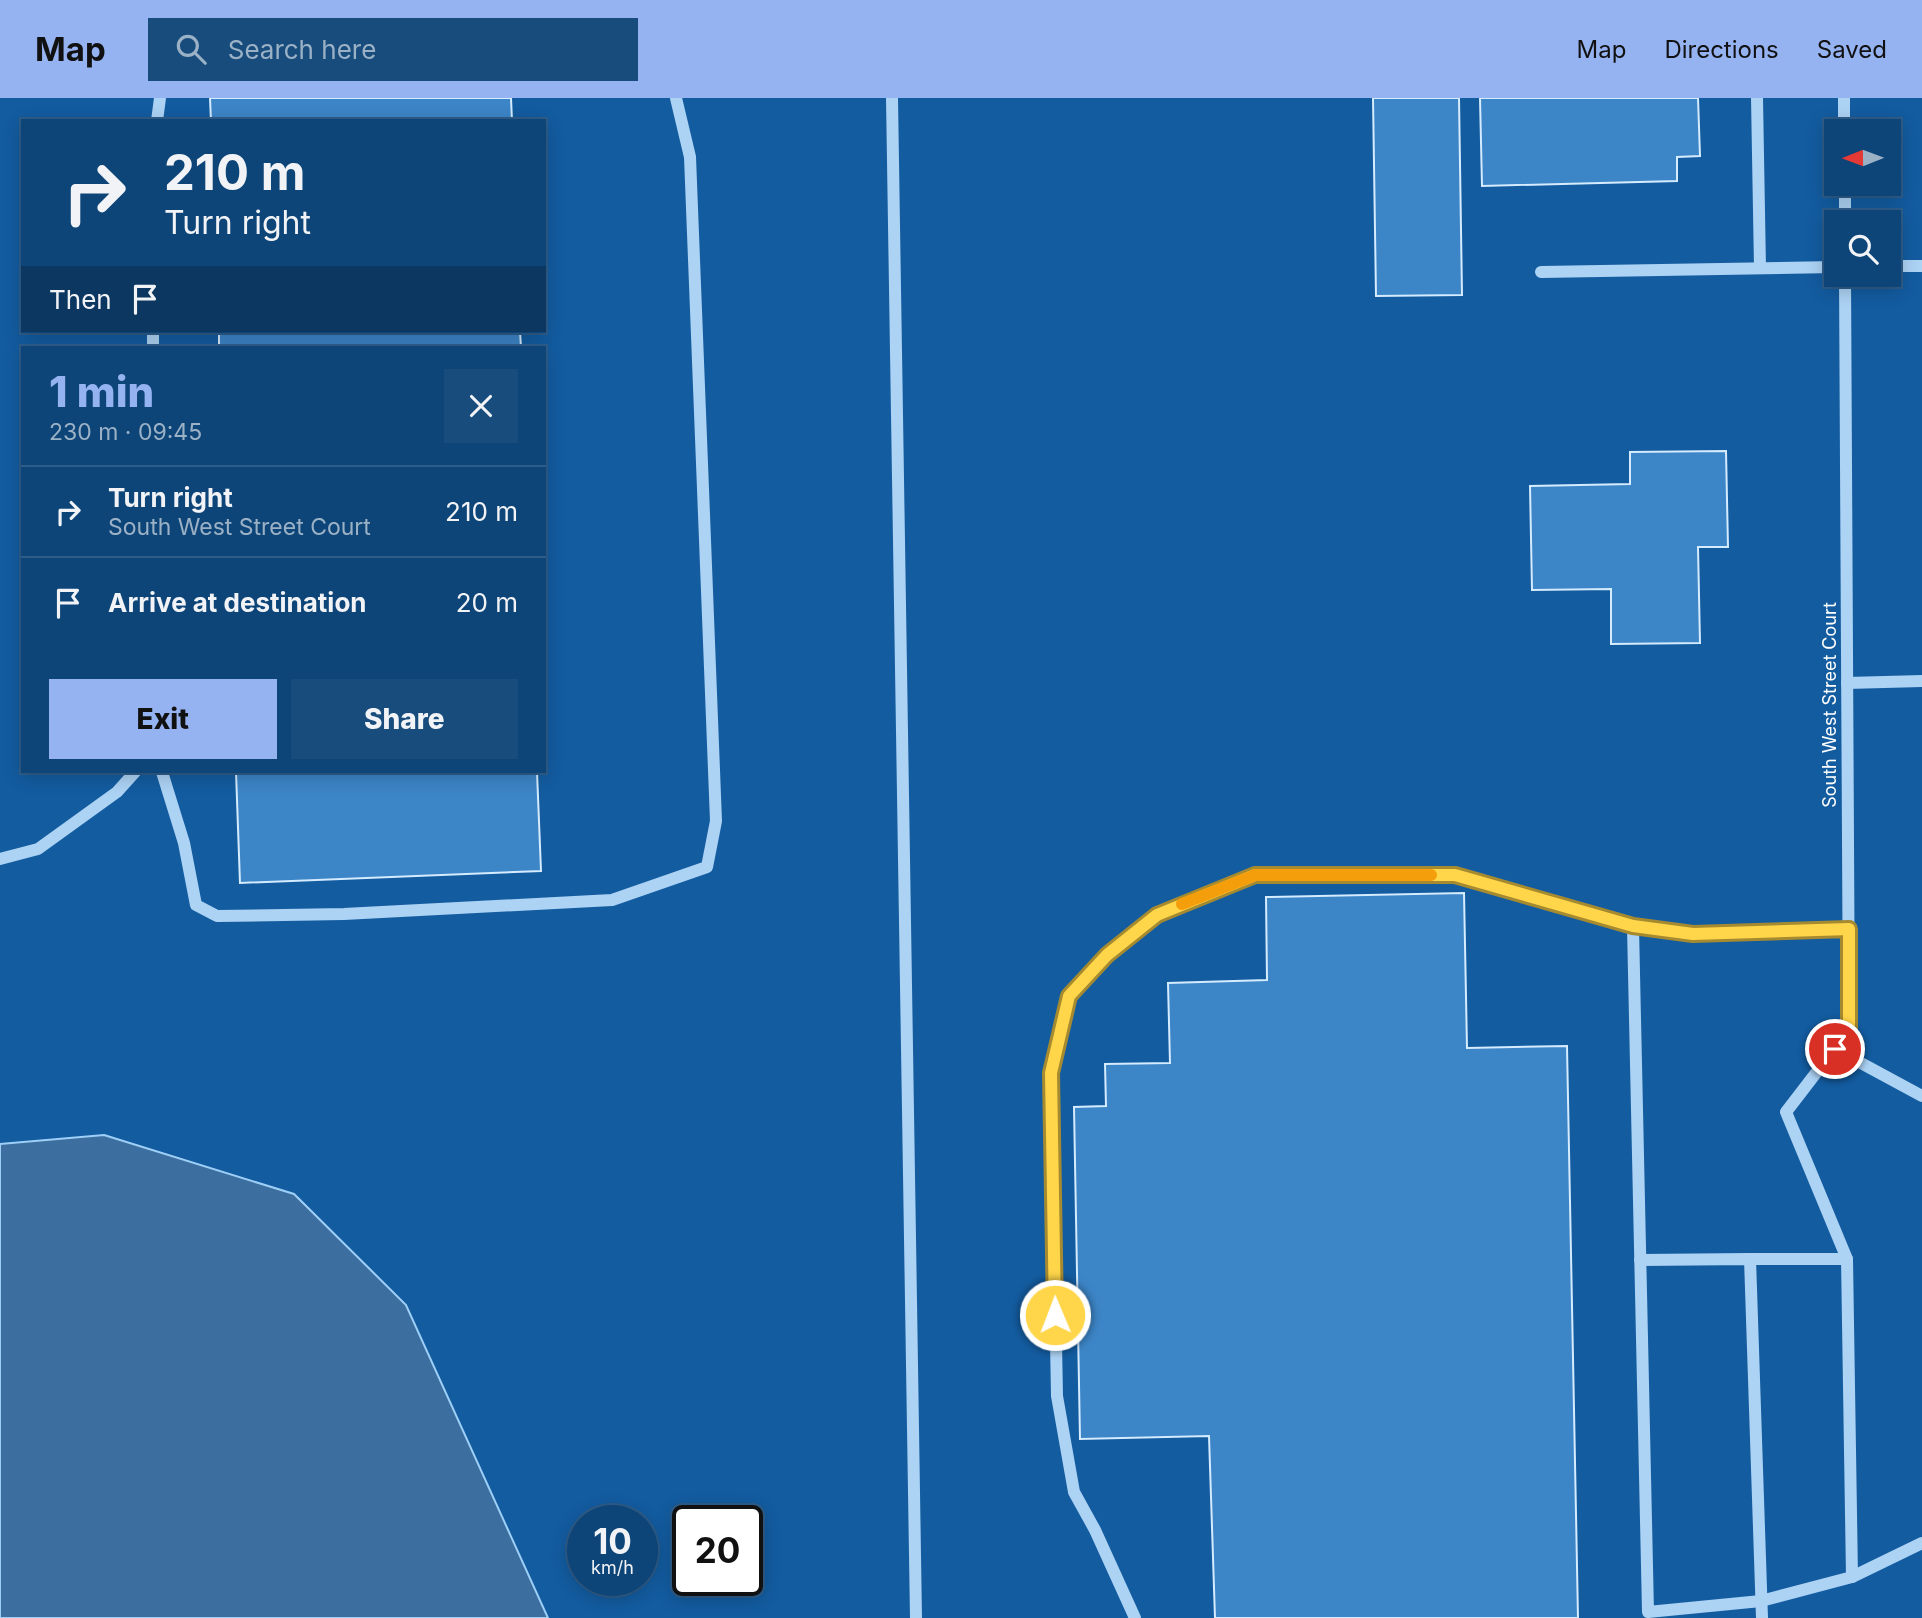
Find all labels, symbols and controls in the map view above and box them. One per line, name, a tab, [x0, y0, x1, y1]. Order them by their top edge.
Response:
search box	[148, 18, 638, 81]
text: Map	[35, 29, 106, 69]
icon: search	[172, 30, 210, 68]
text: Search here	[228, 34, 376, 65]
text: Map	[1577, 35, 1626, 64]
text: Directions	[1664, 35, 1779, 64]
text: Saved	[1817, 35, 1887, 64]
north arrow	[1824, 119, 1900, 196]
map controls	[1824, 119, 1901, 287]
text: 210 m	[164, 143, 305, 202]
icon: right	[49, 147, 140, 238]
text: Turn right	[164, 203, 311, 242]
button: search	[1824, 210, 1901, 287]
icon: arrive	[126, 280, 164, 318]
text: Then	[49, 284, 112, 315]
text: 1 min	[49, 366, 154, 417]
button: close	[444, 369, 518, 443]
text: 230 m · 09:45	[49, 418, 202, 446]
text: Turn right	[108, 482, 233, 513]
icon: right	[49, 493, 87, 531]
text: 210 m	[445, 496, 518, 527]
text: South West Street Court	[108, 513, 371, 541]
icon: arrive	[49, 584, 87, 622]
text: Arrive at destination	[108, 587, 367, 618]
text: 20 m	[456, 587, 518, 618]
street label: South West Street Court	[1819, 602, 1840, 808]
button: Exit	[49, 679, 277, 759]
button: Share	[291, 679, 518, 759]
pin	[1805, 1019, 1865, 1079]
icon: arrive	[1816, 1030, 1854, 1068]
position arrow	[1018, 1278, 1092, 1352]
speed limit sign: 20	[672, 1505, 763, 1596]
text: 10	[593, 1520, 632, 1562]
text: km/h	[591, 1557, 634, 1578]

